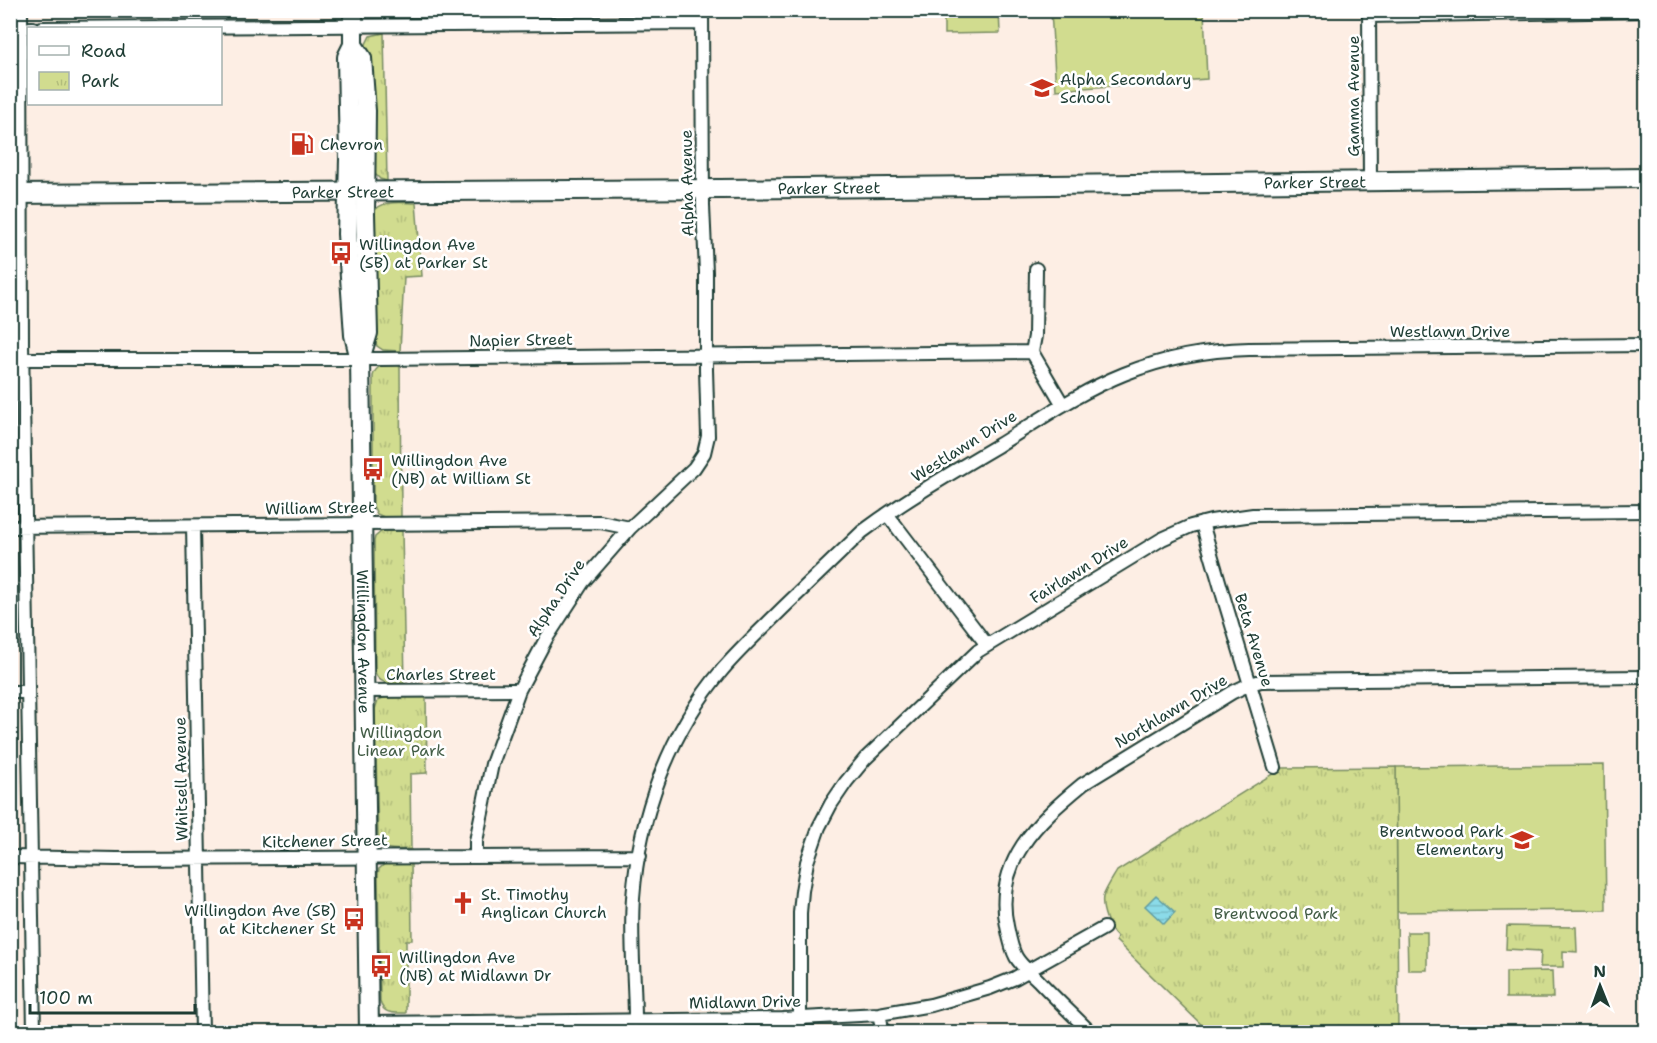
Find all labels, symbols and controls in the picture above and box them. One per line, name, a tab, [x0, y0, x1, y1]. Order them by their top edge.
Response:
legend	[27, 27, 222, 105]
street label: Gamma Avenue	[1343, 35, 1364, 157]
text: Road	[81, 39, 126, 63]
text: Park	[81, 69, 120, 93]
place label: Alpha Secondary School	[1060, 69, 1191, 108]
school or university icon: Alpha Secondary School	[1029, 75, 1055, 101]
street label: Alpha Avenue	[676, 129, 698, 237]
fuel station icon: Chevron	[289, 131, 315, 157]
place label: Chevron	[320, 134, 383, 155]
street label: Parker Street	[1263, 171, 1366, 193]
street label: Parker Street	[778, 177, 880, 199]
street label: Parker Street	[292, 181, 394, 203]
place label: Willingdon Ave (SB) at Parker St	[359, 234, 488, 273]
bus stop icon: Willingdon Ave (SB) at Parker St	[328, 240, 354, 266]
street label: Westlawn Drive	[1390, 321, 1510, 342]
street label: Napier Street	[469, 329, 573, 351]
street label: Westlawn Drive	[907, 405, 1021, 487]
place label: Willingdon Ave (NB) at William St	[391, 450, 531, 489]
bus stop icon: Willingdon Ave (NB) at William St	[360, 456, 386, 482]
street label: William Street	[265, 497, 375, 519]
street label: Fairlawn Drive	[1026, 531, 1132, 609]
street label: Alpha Drive	[522, 555, 590, 641]
street label: Willingdon Avenue	[352, 569, 375, 714]
street label: Beta Avenue	[1230, 591, 1278, 689]
street label: Charles Street	[386, 664, 496, 685]
street label: Northlawn Drive	[1111, 669, 1231, 753]
street label: Whitsell Avenue	[169, 717, 193, 841]
park label: Willingdon Linear Park	[357, 722, 445, 761]
place label: Brentwood Park Elementary	[1379, 821, 1504, 860]
school or university icon: Brentwood Park Elementary	[1509, 827, 1535, 853]
street label: Kitchener Street	[262, 829, 388, 853]
place label: St. Timothy Anglican Church	[481, 884, 607, 923]
church icon: St. Timothy Anglican Church	[450, 890, 476, 916]
place label: Willingdon Ave (SB) at Kitchener St	[184, 900, 336, 939]
park label: Brentwood Park	[1214, 903, 1338, 924]
bus stop icon: Willingdon Ave (SB) at Kitchener St	[341, 906, 367, 932]
place label: Willingdon Ave (NB) at Midlawn Dr	[399, 947, 552, 986]
bus stop icon: Willingdon Ave (NB) at Midlawn Dr	[368, 953, 394, 979]
north arrow	[1570, 956, 1630, 1016]
text: N	[1593, 961, 1606, 982]
scale bar	[30, 977, 195, 1015]
text: 100 m	[39, 986, 93, 1010]
street label: Midlawn Drive	[689, 991, 801, 1013]

